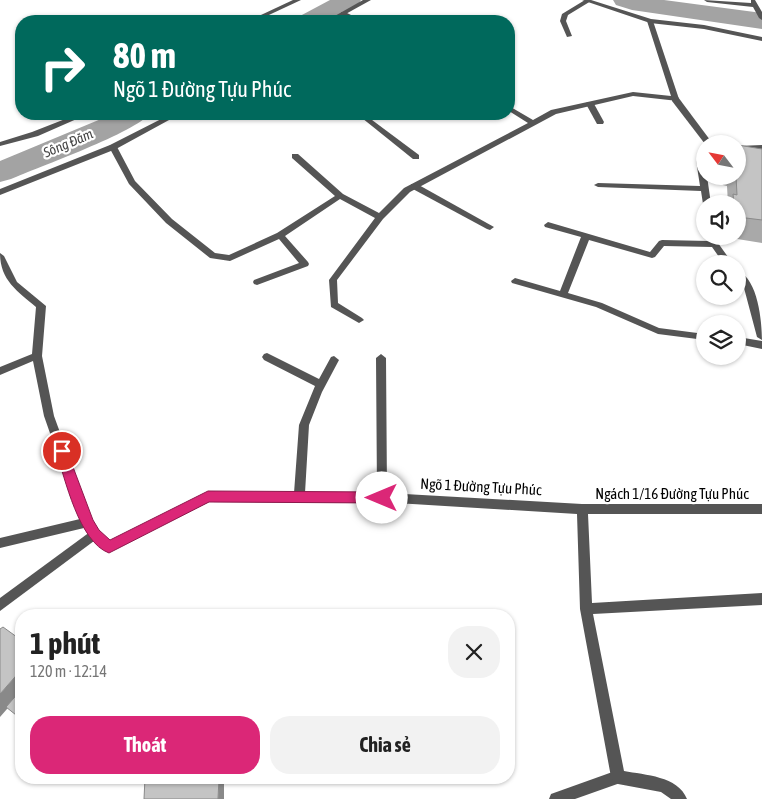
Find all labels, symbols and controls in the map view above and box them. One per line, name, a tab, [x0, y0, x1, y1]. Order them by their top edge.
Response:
icon: right	[30, 35, 95, 100]
text: 80 m	[113, 35, 176, 75]
text: Ngõ 1 Đường Tựu Phúc	[113, 76, 291, 102]
water label: Sông Đăm	[40, 125, 95, 161]
north arrow	[696, 135, 746, 185]
map controls	[696, 135, 746, 365]
button: sound	[696, 195, 746, 245]
button: search	[696, 255, 746, 305]
button: layers	[696, 315, 746, 365]
pin	[41, 430, 83, 472]
icon: arrive	[48, 437, 76, 465]
position arrow	[355, 471, 407, 523]
street label: Ngõ 1 Đường Tựu Phúc	[420, 475, 543, 498]
street label: Ngách 1/16 Đường Tựu Phúc	[595, 485, 749, 502]
text: 1 phút	[30, 626, 100, 660]
button: close	[448, 626, 500, 678]
text: 120 m · 12:14	[30, 662, 107, 680]
button: Thoát	[30, 716, 260, 774]
button: Chia sẻ	[270, 716, 500, 774]

